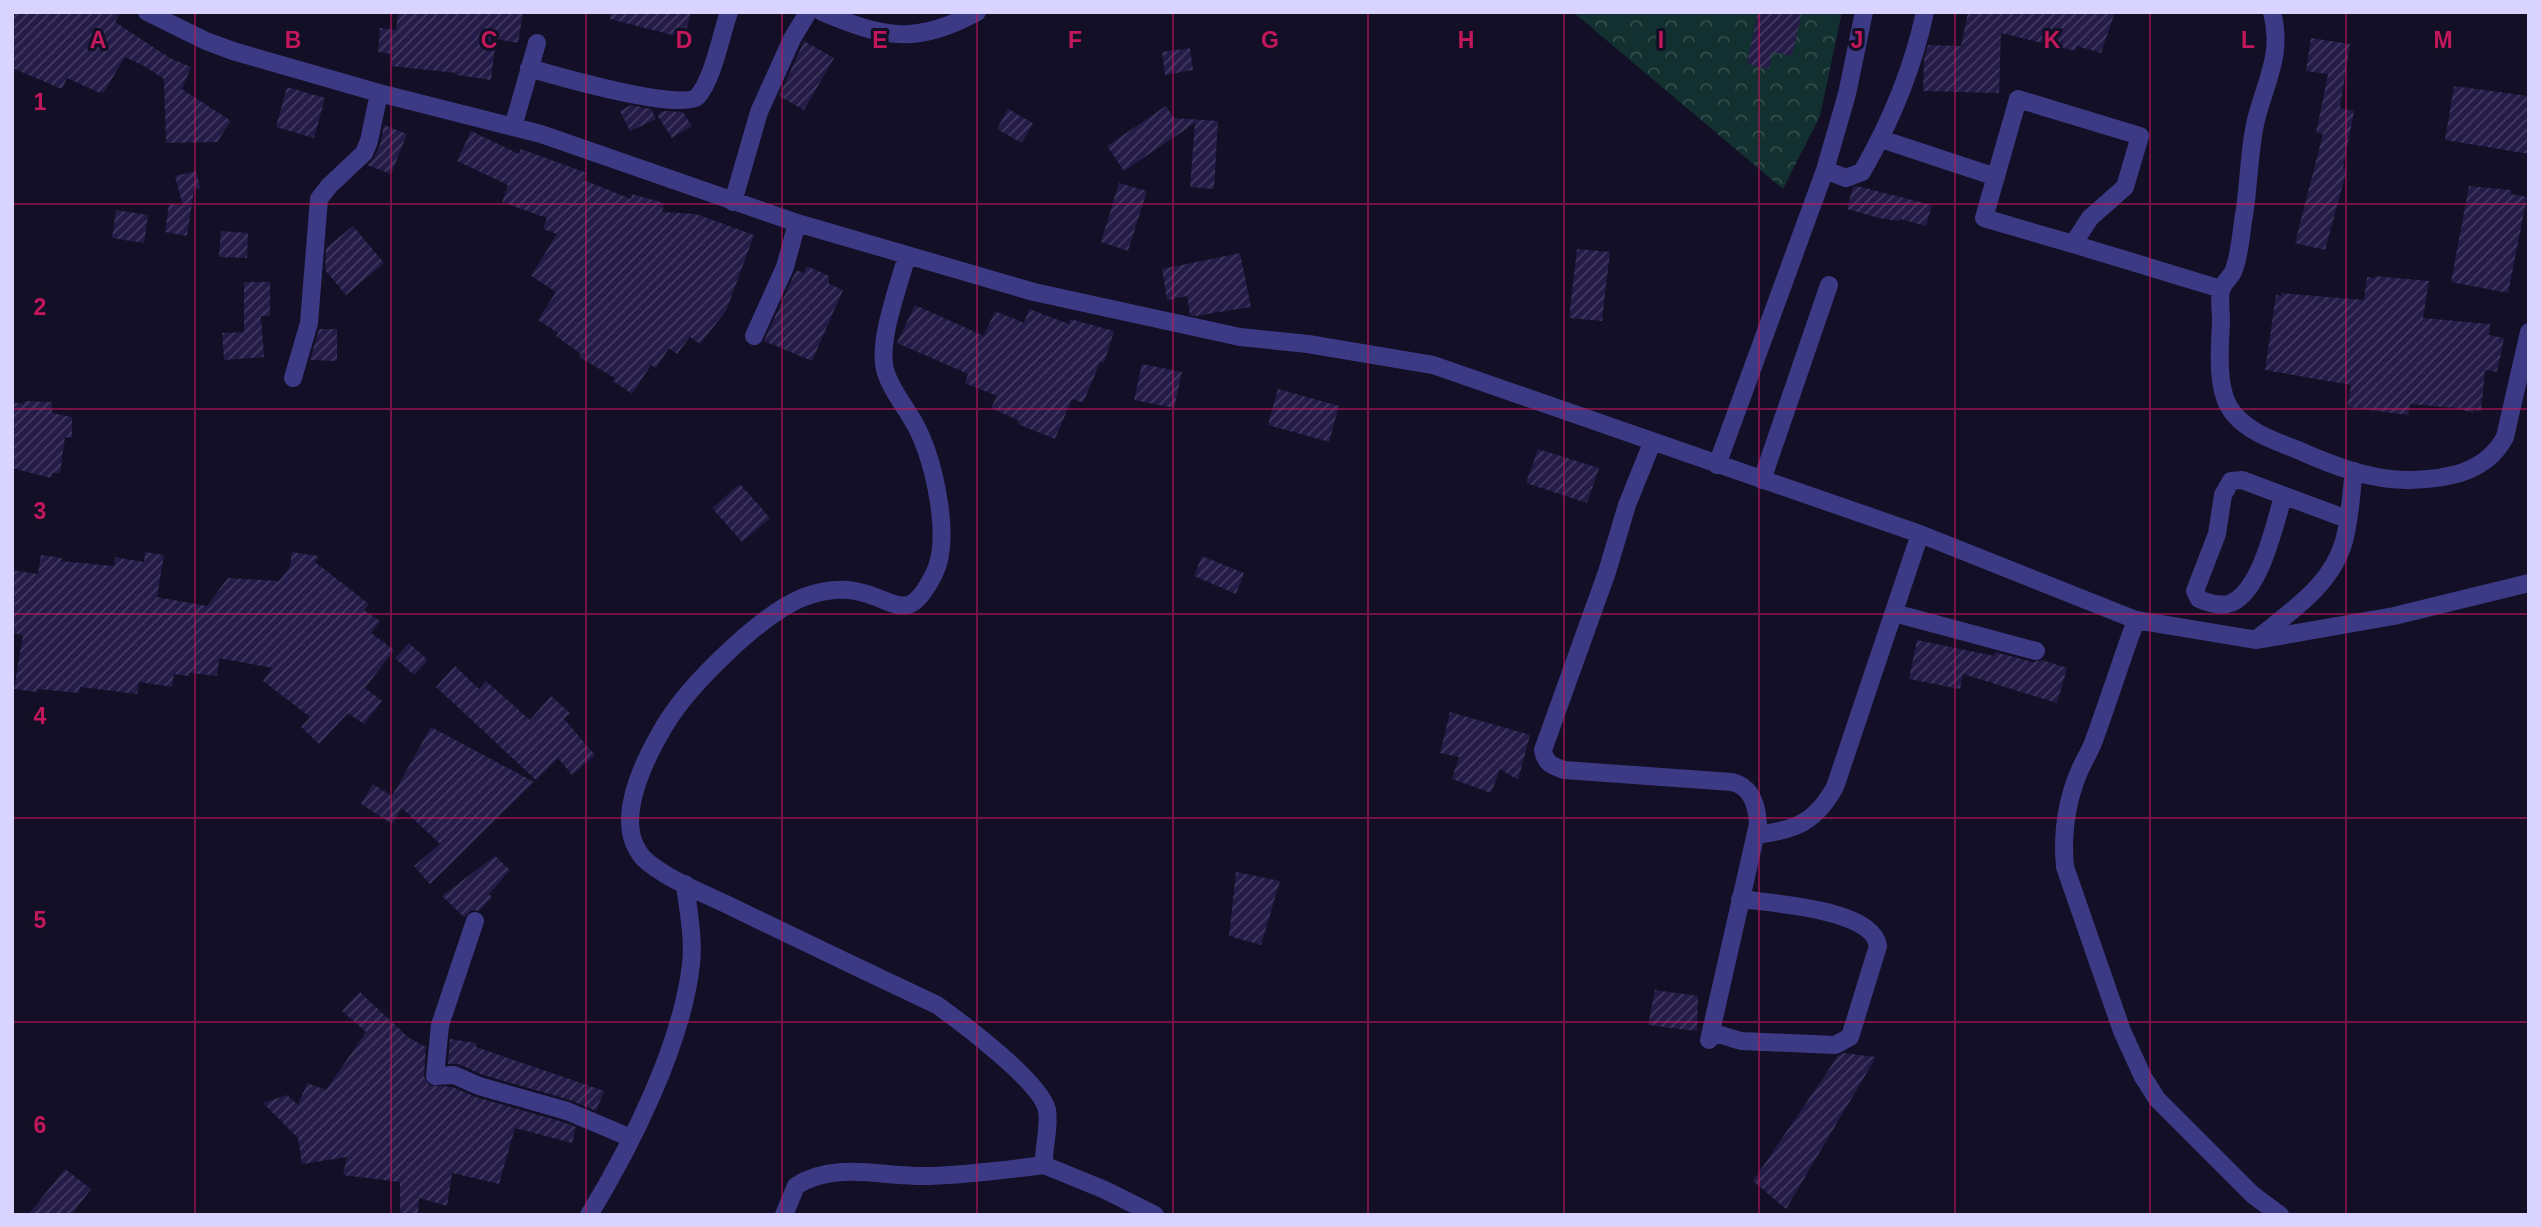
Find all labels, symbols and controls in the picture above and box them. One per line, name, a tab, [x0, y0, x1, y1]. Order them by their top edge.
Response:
text: A	[90, 27, 106, 53]
text: B	[285, 27, 301, 53]
text: C	[481, 27, 497, 53]
text: D	[676, 27, 692, 53]
text: E	[872, 27, 888, 53]
text: F	[1068, 27, 1082, 53]
text: G	[1261, 27, 1279, 53]
text: H	[1458, 27, 1474, 53]
text: I	[1658, 27, 1664, 53]
text: J	[1851, 27, 1863, 53]
text: K	[2044, 27, 2061, 53]
text: L	[2241, 27, 2255, 53]
text: M	[2433, 27, 2453, 53]
text: 1	[34, 89, 47, 115]
text: 2	[34, 294, 46, 320]
text: 3	[34, 498, 46, 524]
text: 4	[34, 703, 47, 729]
text: 5	[34, 907, 47, 933]
text: 6	[34, 1112, 46, 1138]

